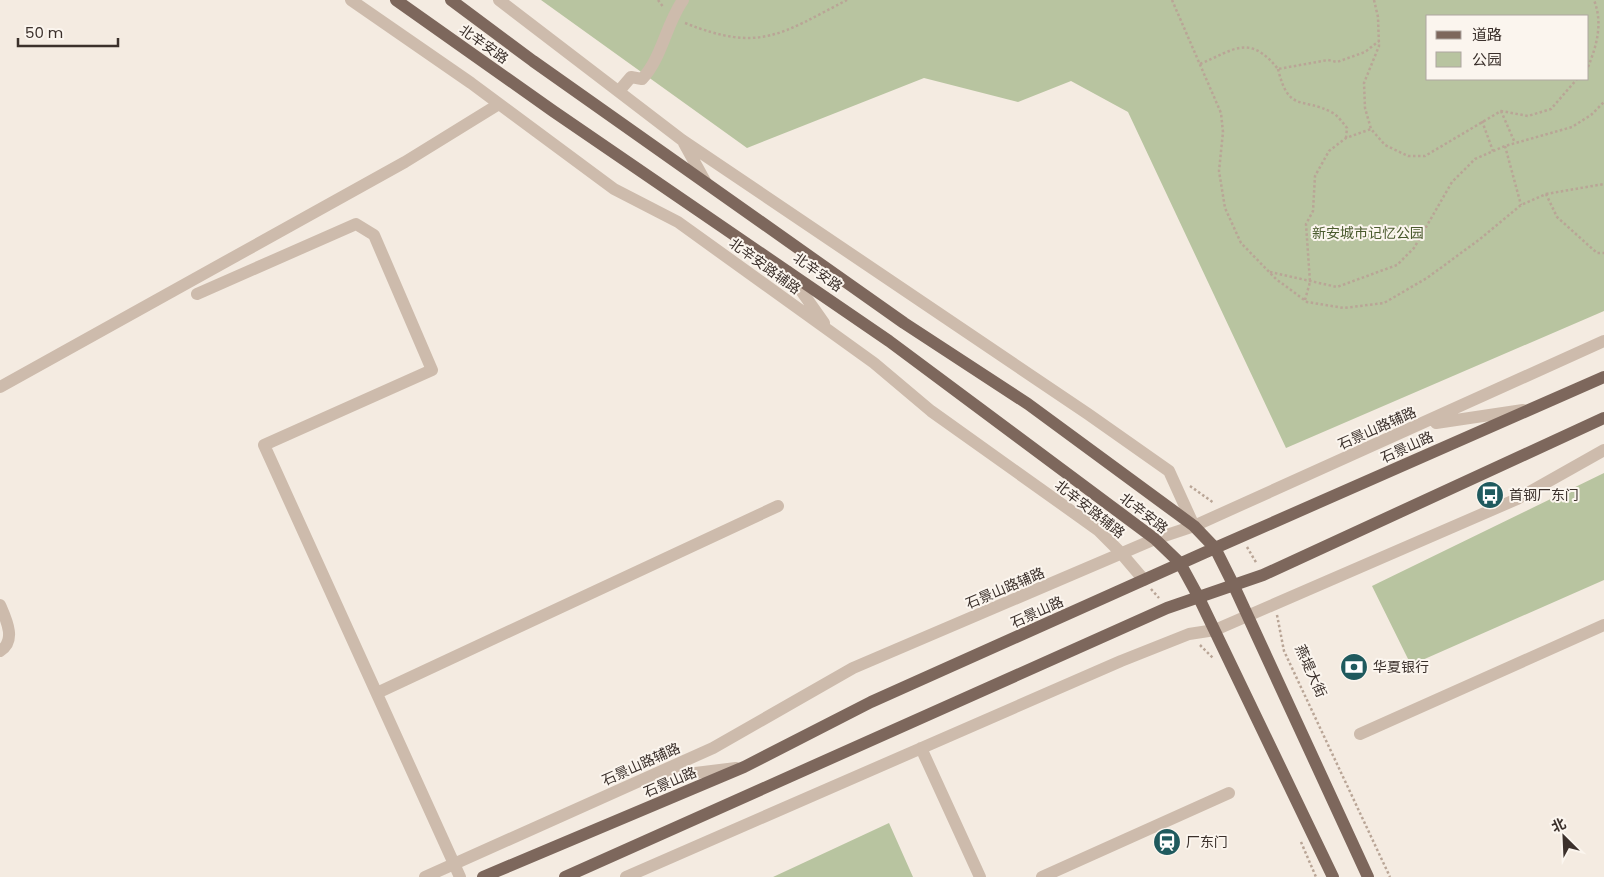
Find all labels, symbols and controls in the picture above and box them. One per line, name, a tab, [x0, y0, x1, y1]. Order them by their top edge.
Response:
scale bar	[18, 15, 118, 47]
legend	[1426, 15, 1589, 80]
street label: 北辛安路	[455, 20, 513, 68]
text: 50 m	[25, 22, 63, 43]
text: 道路	[1472, 24, 1502, 45]
text: 公园	[1472, 49, 1502, 70]
park label: 新安城市记忆公园	[1312, 223, 1424, 243]
street label: 北辛安路辅路	[725, 233, 805, 299]
street label: 北辛安路	[789, 248, 847, 296]
street label: 石景山路辅路	[1335, 403, 1419, 453]
street label: 石景山路	[1378, 428, 1436, 466]
street label: 北辛安路辅路	[1051, 475, 1129, 543]
bus stop icon: 首钢厂东门	[1475, 480, 1505, 510]
place label: 首钢厂东门	[1509, 485, 1579, 505]
street label: 北辛安路	[1116, 488, 1172, 538]
street label: 石景山路辅路	[963, 564, 1047, 612]
street label: 石景山路	[1008, 593, 1066, 631]
street label: 燕堤大街	[1290, 641, 1332, 701]
bank icon: 华夏银行	[1339, 652, 1369, 682]
place label: 华夏银行	[1373, 657, 1429, 677]
street label: 石景山路辅路	[599, 739, 683, 789]
street label: 石景山路	[641, 763, 699, 801]
north arrow	[1539, 812, 1589, 862]
text: 北	[1548, 813, 1569, 837]
station icon: 厂东门	[1152, 827, 1182, 857]
place label: 厂东门	[1186, 832, 1228, 852]

